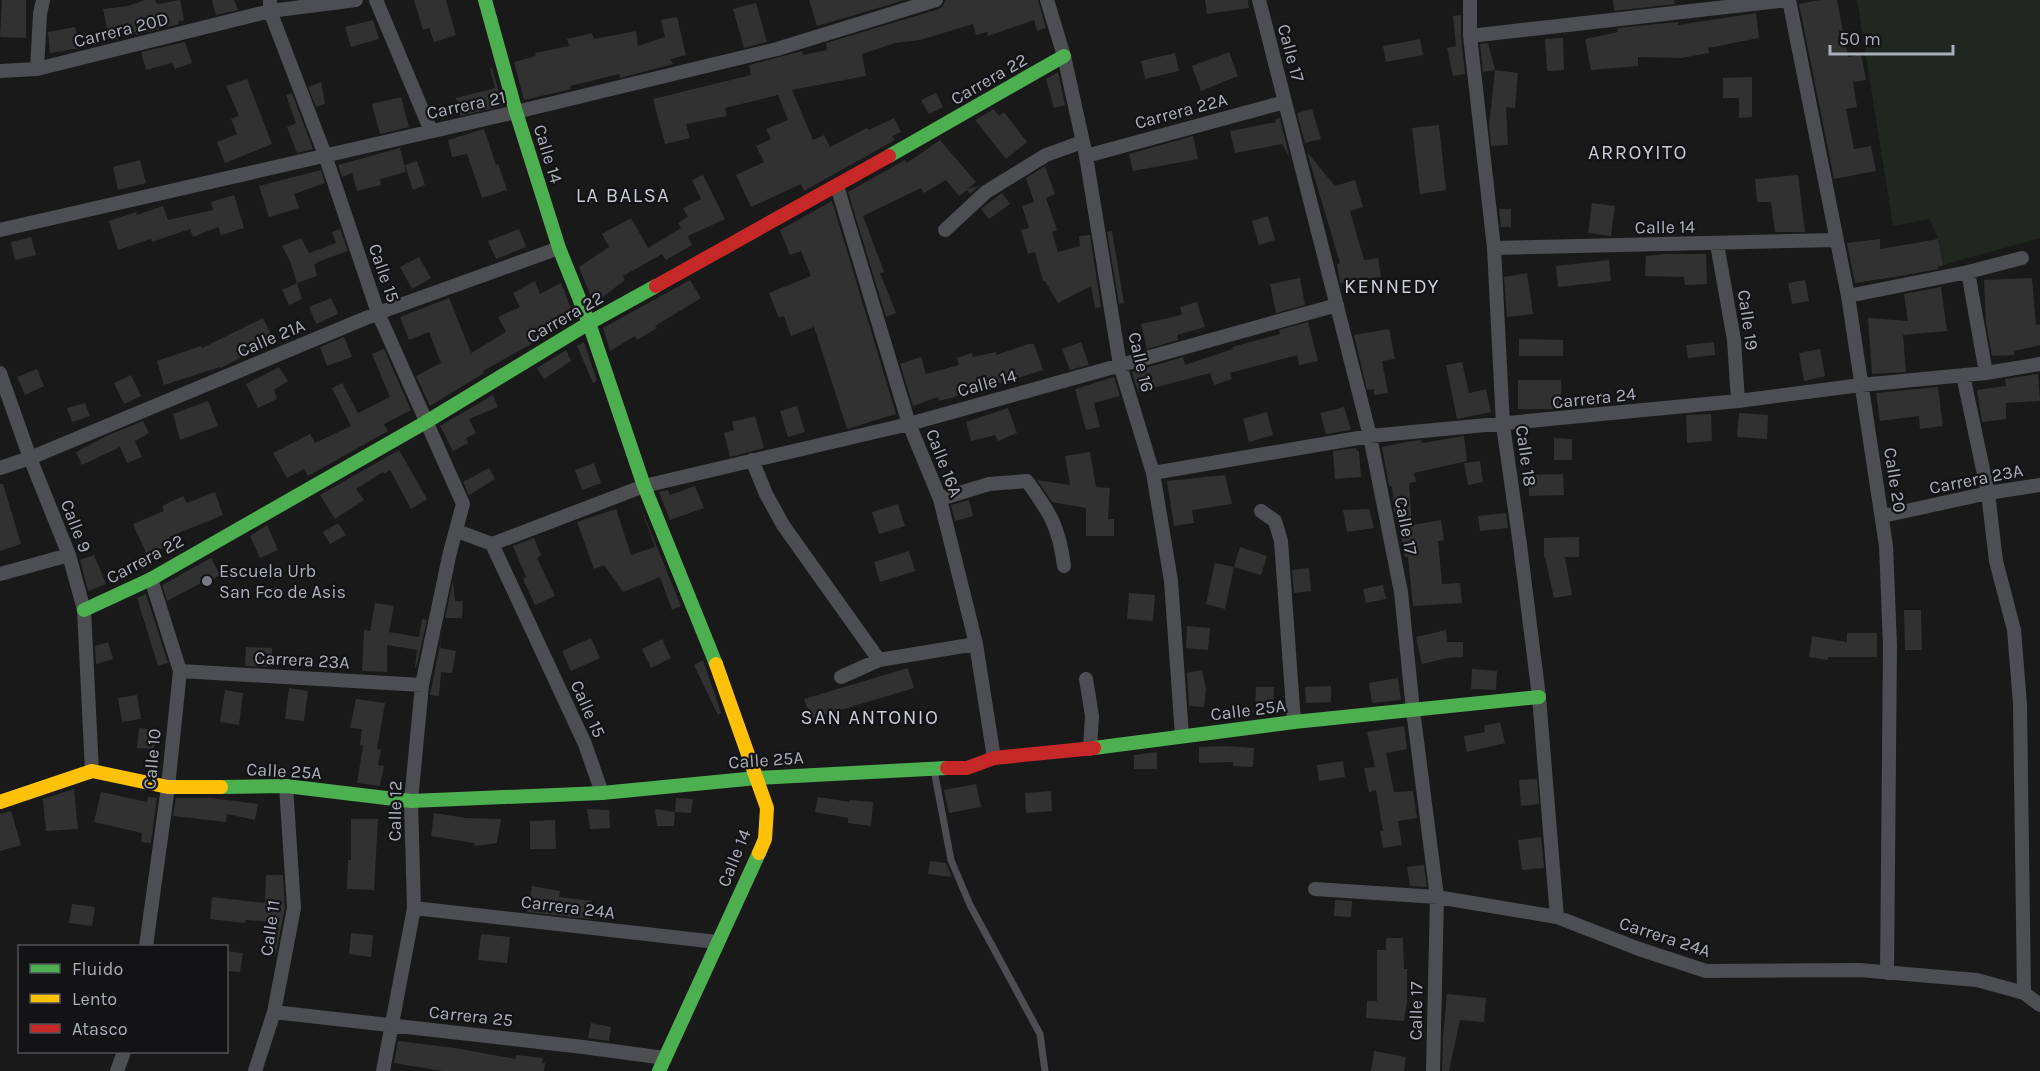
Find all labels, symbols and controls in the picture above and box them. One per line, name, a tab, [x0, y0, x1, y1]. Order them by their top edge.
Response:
street label: Carrera 20D	[71, 8, 171, 52]
scale bar	[1830, 18, 1953, 56]
street label: Calle 17	[1273, 22, 1309, 85]
text: 50 m	[1839, 28, 1881, 50]
street label: Carrera 22	[947, 48, 1031, 110]
street label: Carrera 21	[424, 86, 508, 124]
street label: Carrera 22A	[1132, 88, 1230, 134]
street label: Calle 14	[529, 122, 567, 186]
district label: ARROYITO	[1588, 141, 1688, 164]
district label: LA BALSA	[576, 184, 670, 207]
street label: Calle 14	[1635, 215, 1695, 239]
street label: Calle 15	[364, 241, 404, 305]
district label: KENNEDY	[1344, 275, 1440, 298]
street label: Carrera 22	[523, 286, 607, 348]
street label: Calle 19	[1733, 288, 1763, 352]
street label: Calle 21A	[234, 314, 308, 362]
street label: Calle 16	[1123, 330, 1159, 394]
street label: Calle 14	[955, 365, 1019, 401]
street label: Carrera 24	[1551, 383, 1637, 413]
street label: Calle 18	[1511, 424, 1541, 488]
street label: Calle 16A	[921, 426, 967, 500]
street label: Calle 20	[1879, 446, 1911, 514]
street label: Carrera 23A	[1927, 459, 2025, 499]
street label: Calle 17	[1390, 495, 1423, 558]
street label: Calle 9	[56, 496, 96, 556]
street label: Carrera 22	[102, 529, 188, 589]
place label: Escuela Urb San Fco de Asis	[219, 560, 346, 603]
marker: Escuela Urb San Fco de Asis	[200, 574, 214, 588]
street label: Carrera 23A	[254, 647, 350, 673]
street label: Calle 15	[566, 677, 610, 741]
street label: Calle 25A	[1209, 694, 1287, 726]
district label: SAN ANTONIO	[801, 706, 939, 729]
street label: Calle 10	[138, 728, 166, 790]
street label: Calle 25A	[728, 746, 804, 774]
street label: Calle 25A	[246, 758, 322, 784]
street label: Calle 12	[383, 780, 407, 842]
street label: Calle 14	[712, 826, 756, 890]
street label: Carrera 24A	[520, 890, 616, 924]
street label: Calle 11	[255, 899, 285, 957]
street label: Carrera 24A	[1617, 912, 1713, 962]
legend	[18, 945, 228, 1053]
text: Fluido	[72, 958, 123, 980]
street label: Calle 17	[1404, 981, 1428, 1041]
text: Lento	[72, 988, 117, 1010]
street label: Carrera 25	[428, 1001, 514, 1031]
text: Atasco	[72, 1018, 128, 1040]

